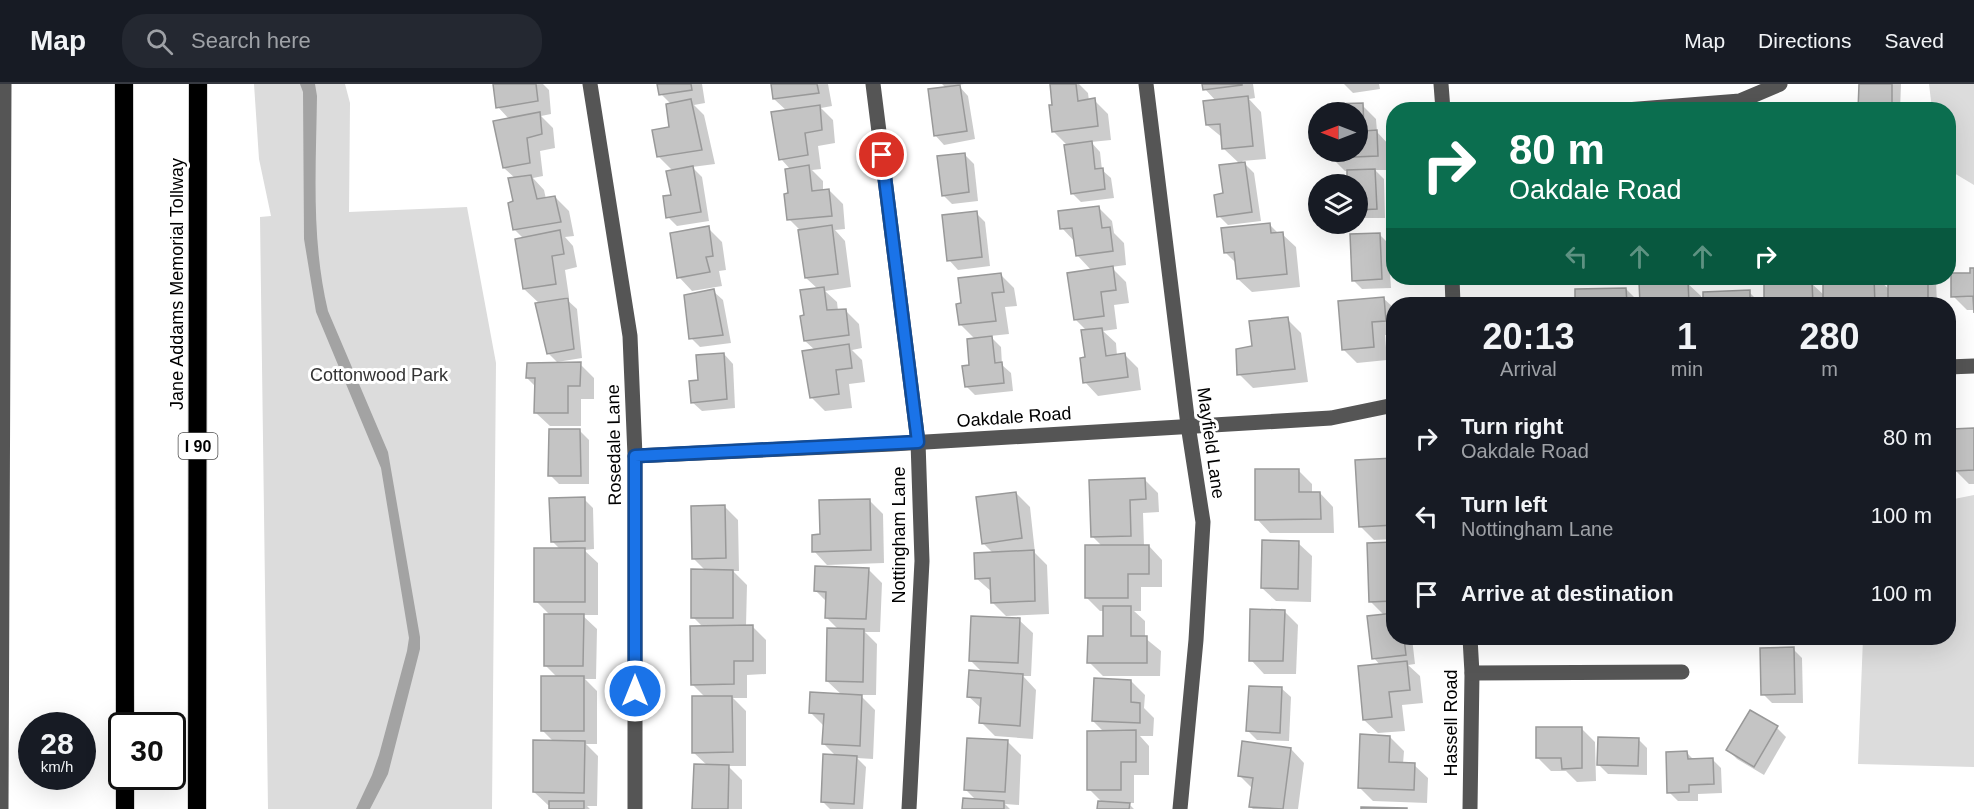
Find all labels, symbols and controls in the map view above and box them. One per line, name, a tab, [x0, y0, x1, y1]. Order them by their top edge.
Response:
search box	[122, 14, 542, 68]
text: Map	[30, 25, 86, 56]
icon: search	[143, 25, 176, 58]
text: Search here	[191, 28, 311, 53]
text: Map	[1684, 29, 1725, 52]
text: Directions	[1758, 29, 1851, 52]
text: Saved	[1884, 29, 1944, 52]
north arrow	[1308, 102, 1368, 162]
map controls	[1308, 102, 1368, 234]
icon: right	[1410, 126, 1488, 204]
text: 80 m	[1509, 126, 1605, 173]
pin	[856, 129, 907, 180]
icon: arrive	[865, 138, 898, 171]
street label: Jane Addams Memorial Tollway	[167, 158, 187, 410]
button: layers	[1308, 174, 1368, 234]
text: Oakdale Road	[1509, 175, 1682, 205]
icon: left	[1560, 240, 1593, 273]
icon: ahead	[1623, 240, 1656, 273]
icon: ahead	[1686, 240, 1719, 273]
icon: right	[1749, 240, 1782, 273]
text: 20:13	[1482, 316, 1574, 357]
text: 1	[1677, 316, 1697, 357]
text: 280	[1799, 316, 1860, 357]
text: Arrival	[1500, 358, 1557, 380]
text: min	[1671, 358, 1703, 380]
text: m	[1821, 358, 1838, 380]
park label: Cottonwood Park	[310, 365, 449, 385]
street label: Rosedale Lane	[603, 384, 625, 506]
street label: Mayfield Lane	[1193, 386, 1229, 500]
street label: Oakdale Road	[956, 403, 1072, 431]
text: Turn right	[1461, 414, 1563, 439]
icon: right	[1410, 422, 1443, 455]
text: 80 m	[1883, 425, 1932, 450]
road number: I 90	[178, 433, 218, 459]
text: Oakdale Road	[1461, 440, 1589, 462]
street label: Nottingham Lane	[889, 466, 909, 604]
text: Turn left	[1461, 492, 1547, 517]
icon: left	[1410, 500, 1443, 533]
text: 100 m	[1871, 503, 1932, 528]
text: Nottingham Lane	[1461, 518, 1613, 540]
icon: arrive	[1410, 578, 1443, 611]
text: Arrive at destination	[1461, 581, 1674, 606]
text: 100 m	[1871, 581, 1932, 606]
position arrow	[603, 659, 667, 723]
street label: Hassell Road	[1441, 669, 1461, 777]
speed limit sign: 30	[108, 712, 186, 790]
text: 28	[40, 727, 74, 760]
text: km/h	[41, 758, 73, 775]

